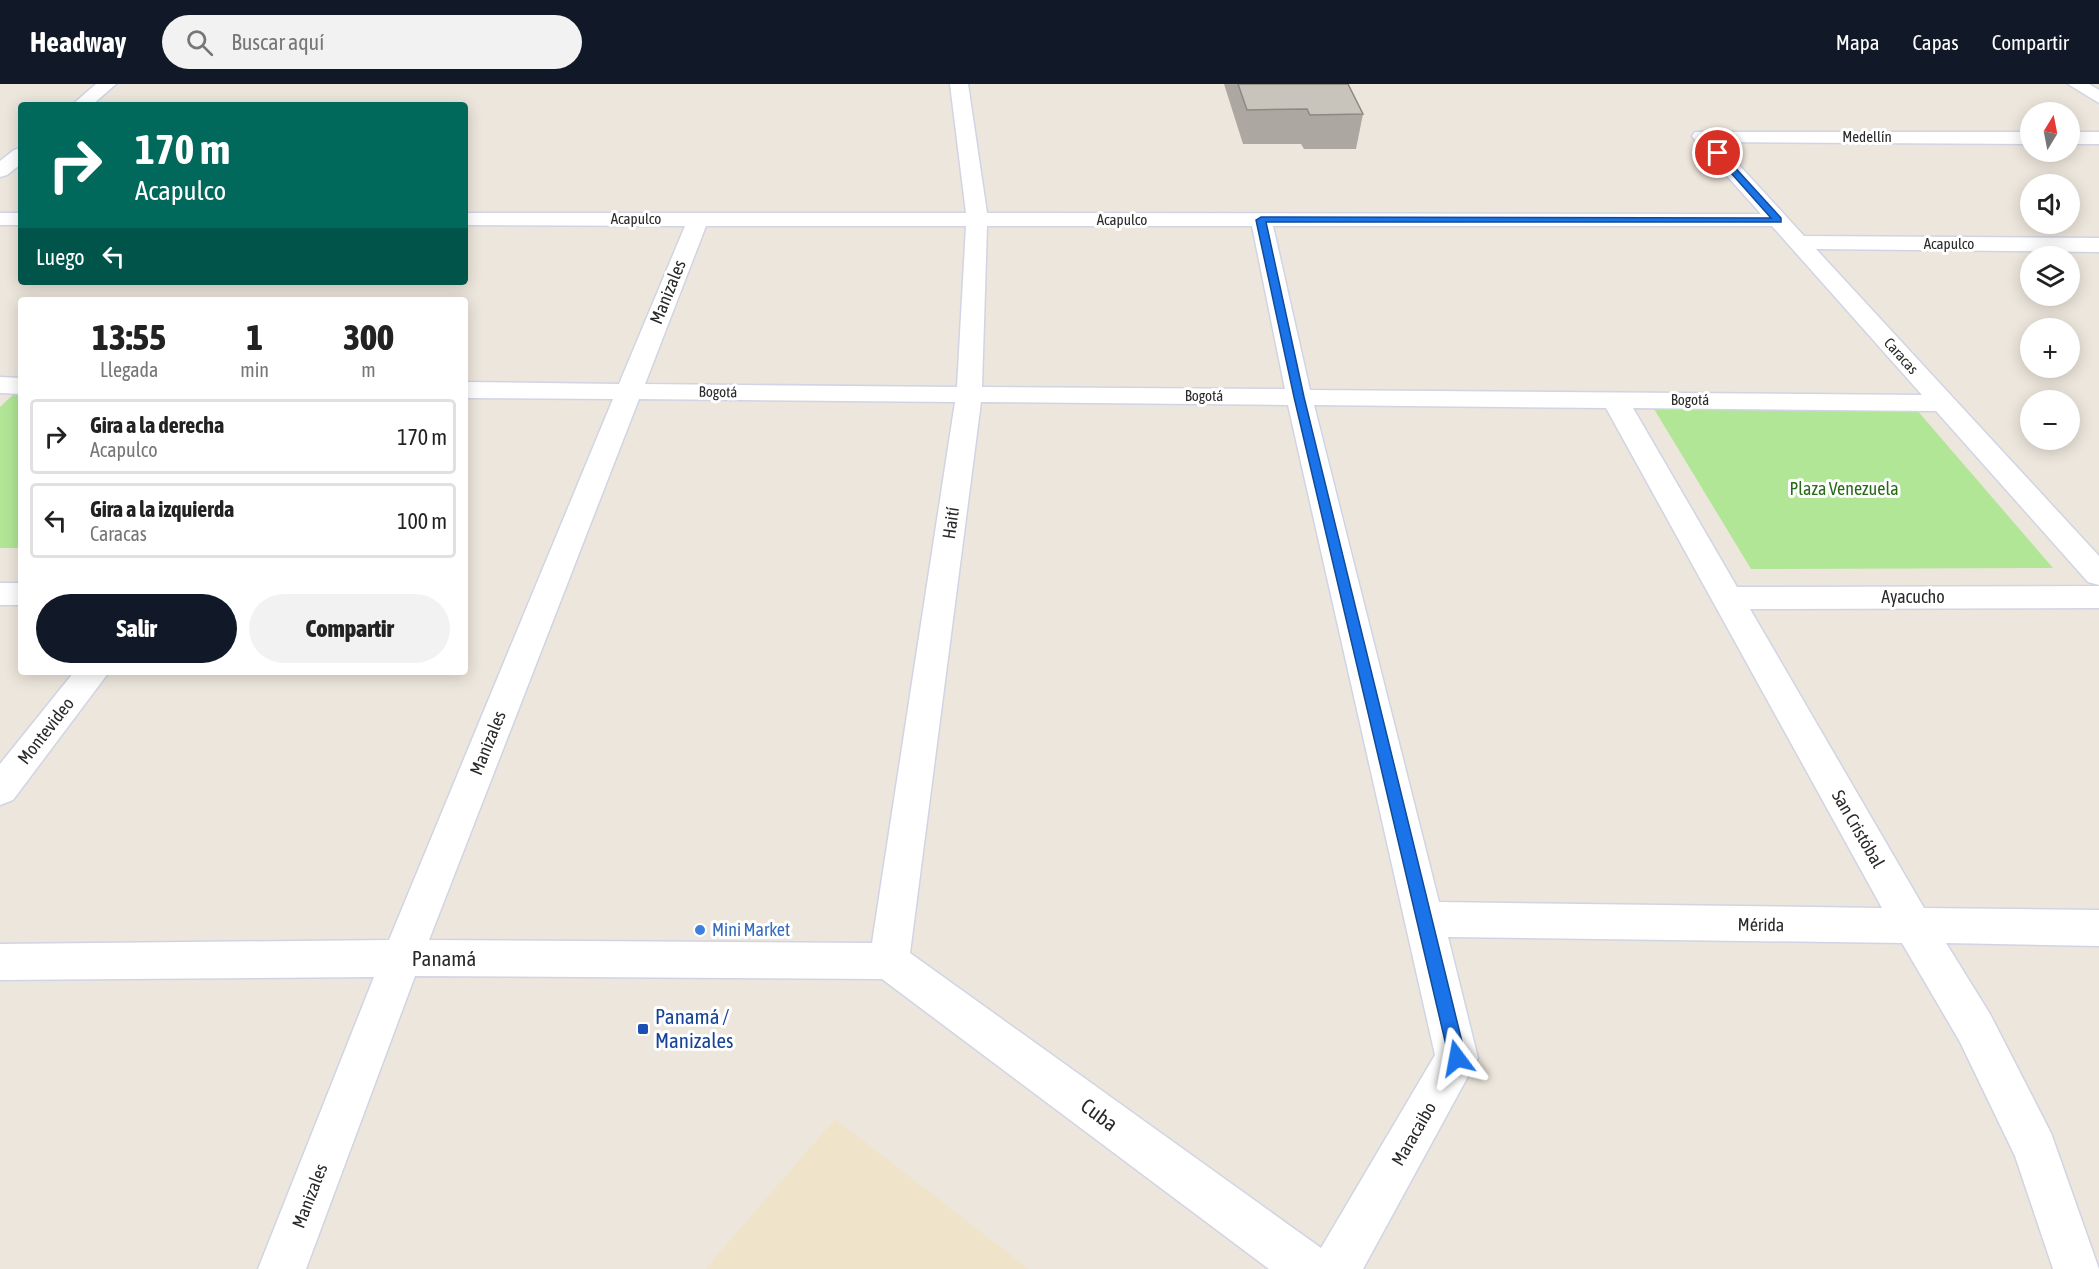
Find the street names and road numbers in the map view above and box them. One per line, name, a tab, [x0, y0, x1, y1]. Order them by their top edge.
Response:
street label: Medellín	[1842, 128, 1892, 145]
street label: Acapulco	[611, 210, 661, 227]
street label: Acapulco	[1097, 211, 1147, 228]
street label: Acapulco	[1924, 235, 1974, 252]
street label: Manizales	[645, 257, 690, 327]
street label: Caracas	[1881, 334, 1922, 377]
street label: Bogotá	[699, 383, 738, 400]
street label: Bogotá	[1185, 387, 1223, 404]
street label: Bogotá	[1671, 391, 1709, 408]
street label: Haití	[938, 505, 963, 540]
street label: Ayacucho	[1881, 586, 1945, 607]
street label: Montevideo	[13, 693, 78, 768]
street label: Manizales	[465, 708, 510, 778]
street label: San Cristóbal	[1828, 786, 1889, 872]
street label: Mérida	[1738, 914, 1784, 935]
street label: Panamá	[412, 946, 476, 970]
street label: Cuba	[1077, 1093, 1123, 1135]
street label: Maracaibo	[1387, 1098, 1440, 1169]
street label: Manizales	[288, 1161, 331, 1231]

